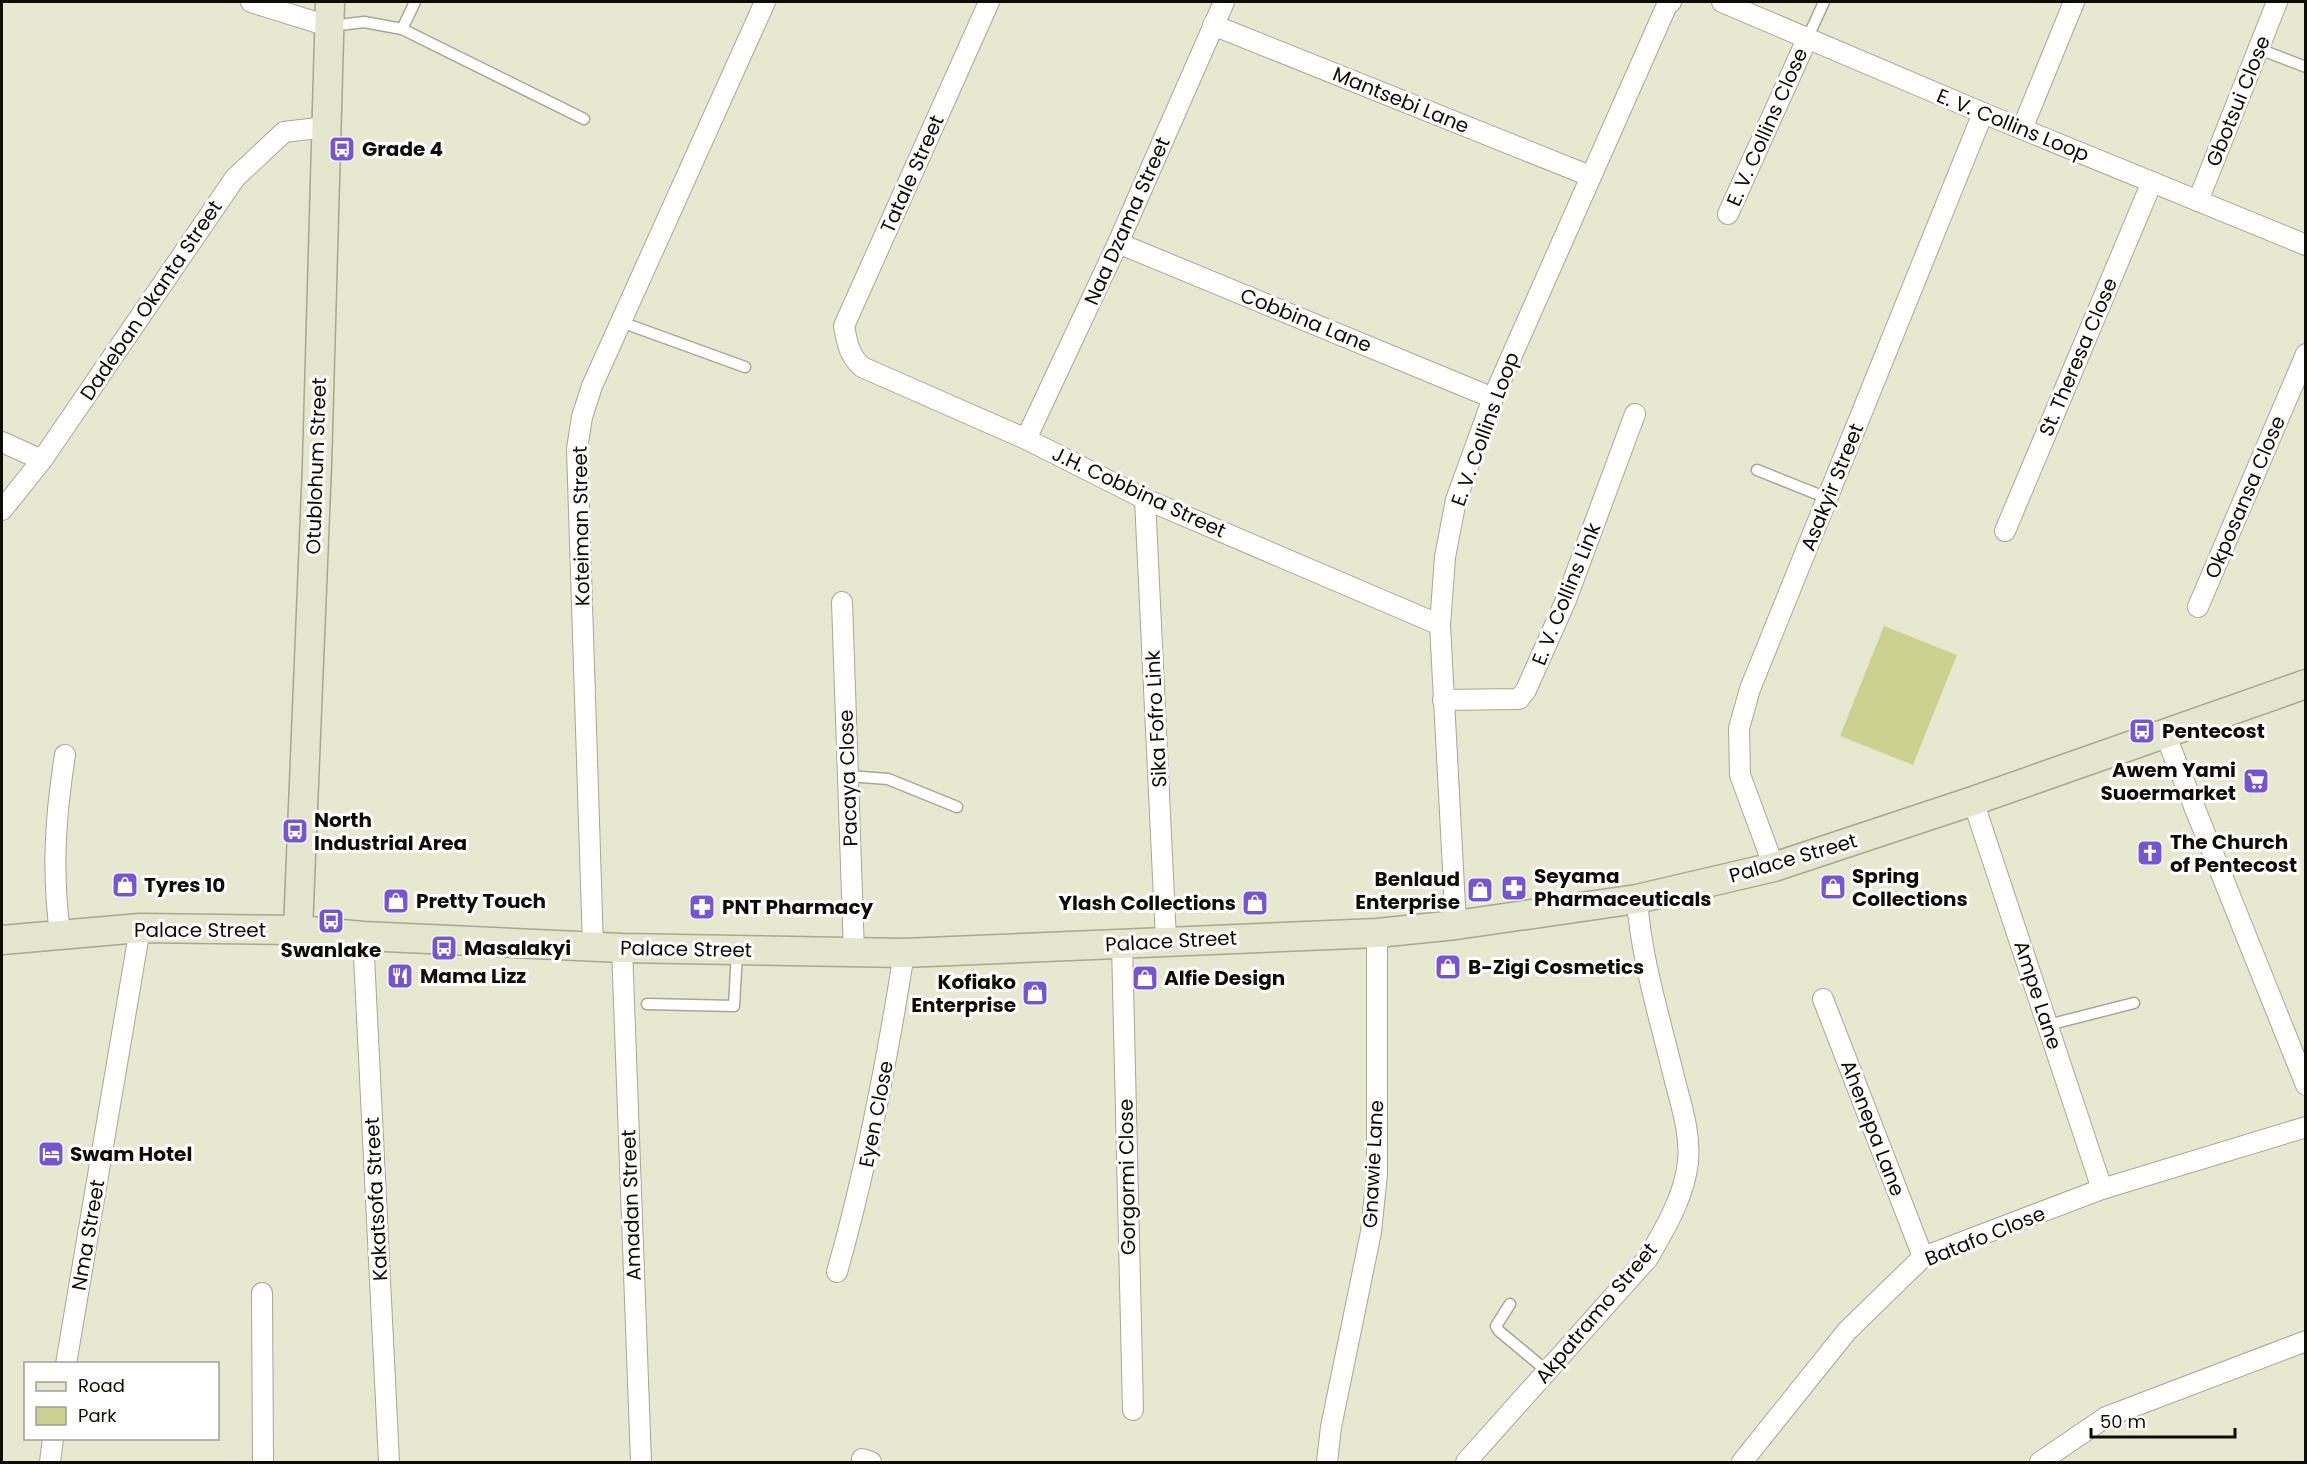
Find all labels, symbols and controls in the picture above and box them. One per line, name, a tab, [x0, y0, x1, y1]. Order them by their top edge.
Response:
street label: Gbotsui Close	[2199, 31, 2277, 171]
street label: E. V. Collins Close	[1720, 43, 1814, 211]
street label: Mantsebi Lane	[1329, 60, 1473, 140]
street label: E. V. Collins Loop	[1933, 82, 2093, 168]
street label: Tatale Street	[874, 111, 950, 237]
street label: Naa Dzama Street	[1077, 133, 1177, 309]
bus stop icon: Grade 4	[327, 134, 357, 164]
place label: Grade 4	[362, 135, 443, 163]
street label: Dadeban Okanta Street	[73, 194, 229, 406]
street label: St. Theresa Close	[2032, 273, 2124, 441]
street label: Cobbina Lane	[1236, 281, 1376, 359]
street label: E. V. Collins Loop	[1444, 348, 1526, 510]
street label: Otublohum Street	[299, 377, 333, 555]
street label: Okposansa Close	[2198, 411, 2292, 583]
street label: Asakyir Street	[1794, 419, 1870, 555]
street label: J.H. Cobbina Street	[1048, 439, 1230, 545]
street label: Koteiman Street	[566, 446, 596, 606]
street label: E. V. Collins Link	[1525, 518, 1608, 669]
street label: Sika Fofro Link	[1138, 649, 1174, 788]
street label: Pacaya Close	[832, 709, 864, 847]
bus stop icon: Pentecost	[2127, 716, 2157, 746]
place label: Pentecost	[2162, 717, 2265, 745]
place label: Awem Yami Suoermarket	[2100, 756, 2236, 807]
supermarket icon: Awem Yami Suoermarket	[2241, 766, 2271, 796]
place label: North Industrial Area	[314, 806, 467, 857]
bus stop icon: North Industrial Area	[280, 816, 310, 846]
street label: Palace Street	[1726, 826, 1860, 890]
place label: The Church of Pentecost	[2170, 828, 2297, 879]
church icon: The Church of Pentecost	[2135, 838, 2165, 868]
place label: Seyama Pharmaceuticals	[1534, 862, 1712, 913]
place label: Spring Collections	[1852, 862, 1968, 913]
place label: Benlaud Enterprise	[1355, 865, 1460, 916]
shop icon: Tyres 10	[110, 870, 140, 900]
place label: Tyres 10	[144, 871, 225, 899]
shop icon: Spring Collections	[1818, 872, 1848, 902]
pharmacy icon: Seyama Pharmaceuticals	[1499, 873, 1529, 903]
shop icon: Benlaud Enterprise	[1465, 875, 1495, 905]
shop icon: Pretty Touch	[381, 886, 411, 916]
place label: Pretty Touch	[416, 887, 546, 915]
shop icon: Ylash Collections	[1240, 888, 1270, 918]
place label: Ylash Collections	[1059, 889, 1236, 917]
pharmacy icon: PNT Pharmacy	[687, 892, 717, 922]
place label: PNT Pharmacy	[722, 893, 874, 921]
bus stop icon: Swanlake	[316, 906, 346, 936]
street label: Palace Street	[134, 916, 266, 944]
street label: Palace Street	[1104, 924, 1238, 958]
bus stop icon: Masalakyi	[429, 933, 459, 963]
place label: Masalakyi	[464, 934, 571, 962]
street label: Palace Street	[620, 934, 752, 964]
place label: Swanlake	[281, 936, 381, 964]
street label: Ampe Lane	[2007, 937, 2069, 1053]
shop icon: B-Zigi Cosmetics	[1433, 952, 1463, 982]
place label: B-Zigi Cosmetics	[1468, 953, 1644, 981]
restaurant icon: Mama Lizz	[385, 961, 415, 991]
place label: Mama Lizz	[420, 962, 526, 990]
shop icon: Alfie Design	[1130, 963, 1160, 993]
place label: Alfie Design	[1164, 964, 1285, 992]
place label: Kofiako Enterprise	[911, 968, 1016, 1019]
shop icon: Kofiako Enterprise	[1020, 978, 1050, 1008]
street label: Ahenepa Lane	[1834, 1056, 1912, 1200]
street label: Eyen Close	[852, 1058, 900, 1170]
street label: Gorgormi Close	[1112, 1099, 1142, 1255]
street label: Gnawie Lane	[1356, 1099, 1390, 1229]
street label: Kakatsofa Street	[358, 1116, 394, 1282]
street label: Amadan Street	[614, 1129, 648, 1281]
hotel icon: Swam Hotel	[36, 1139, 66, 1169]
place label: Swam Hotel	[70, 1140, 192, 1168]
street label: Nma Street	[64, 1177, 112, 1293]
street label: Batafo Close	[1921, 1199, 2049, 1273]
street label: Akpatramo Street	[1529, 1236, 1663, 1390]
legend	[24, 1362, 219, 1440]
text: Road	[78, 1373, 125, 1398]
scale bar	[2091, 1401, 2235, 1439]
text: Park	[78, 1403, 117, 1428]
text: 50 m	[2100, 1409, 2146, 1434]

